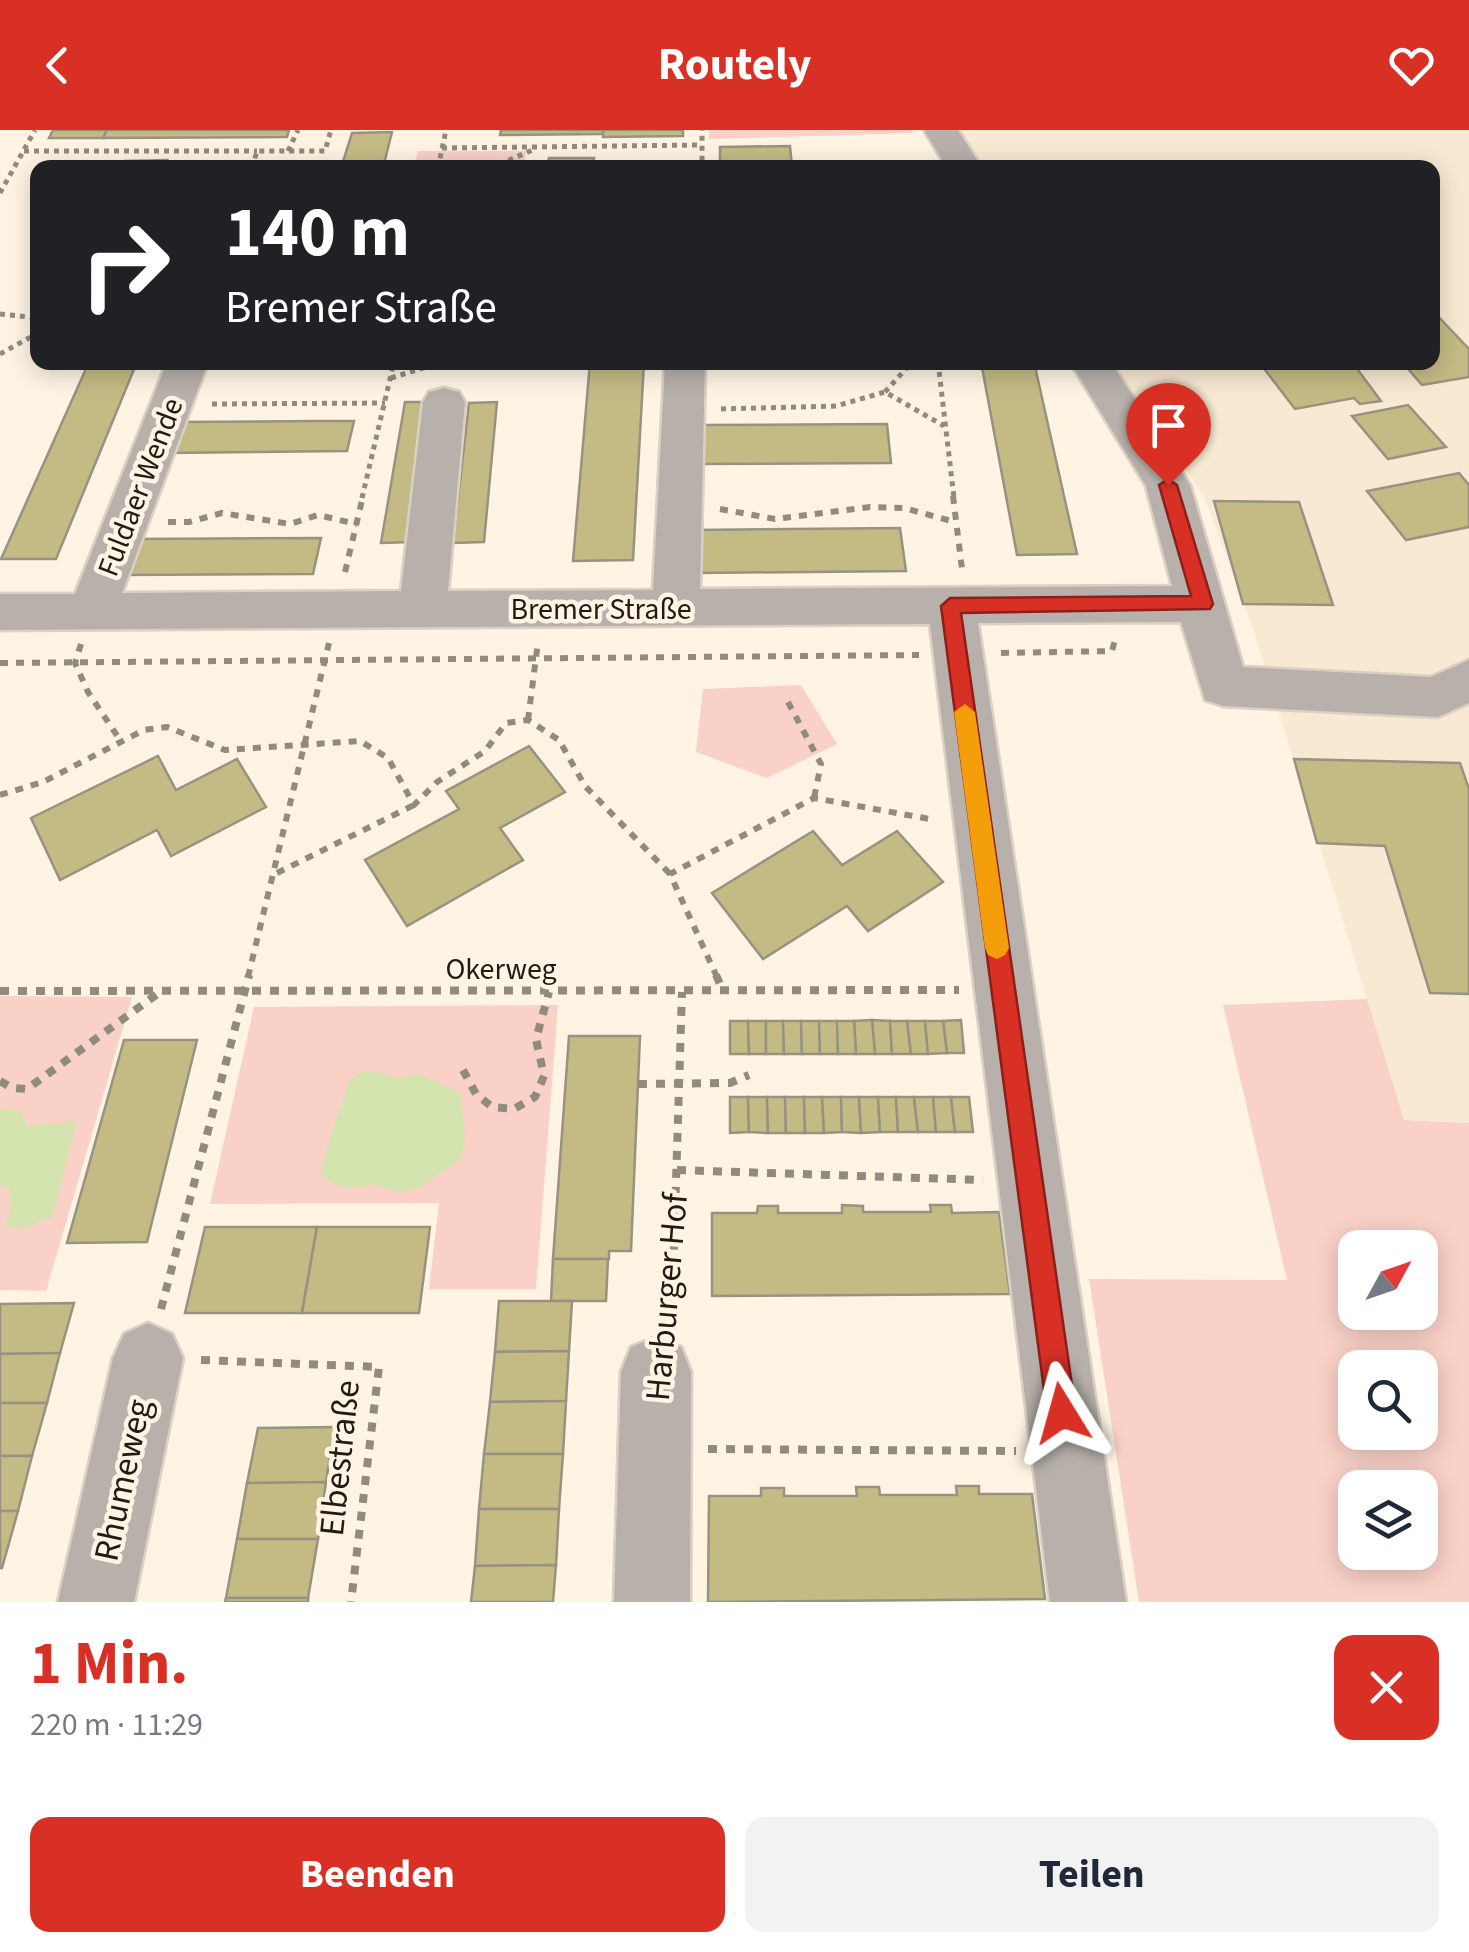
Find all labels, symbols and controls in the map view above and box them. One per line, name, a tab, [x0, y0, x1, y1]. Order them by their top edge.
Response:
text: Routely	[658, 33, 811, 97]
icon: back	[30, 38, 85, 93]
icon: heart	[1384, 38, 1439, 93]
text: 140 m	[225, 183, 410, 283]
icon: right	[60, 200, 190, 330]
text: Bremer Straße	[225, 276, 497, 340]
pin	[1126, 383, 1211, 486]
street label: Fuldaer Wende	[87, 392, 194, 583]
icon: arrive	[1141, 398, 1196, 453]
street label: Bremer Straße	[510, 588, 692, 631]
street label: Okerweg	[445, 948, 557, 991]
street label: Harburger Hof	[633, 1189, 701, 1403]
north arrow	[1338, 1230, 1438, 1330]
map controls	[1338, 1230, 1438, 1570]
button: search	[1338, 1350, 1438, 1450]
position arrow	[1010, 1361, 1114, 1465]
street label: Elbestraße	[307, 1378, 373, 1538]
street label: Rhumeweg	[81, 1394, 165, 1566]
button: layers	[1338, 1470, 1438, 1570]
text: 1 Min.	[30, 1622, 188, 1707]
button: close	[1334, 1635, 1439, 1740]
text: 220 m · 11:29	[30, 1702, 203, 1748]
button: Beenden	[30, 1817, 725, 1932]
button: Teilen	[745, 1817, 1439, 1932]

